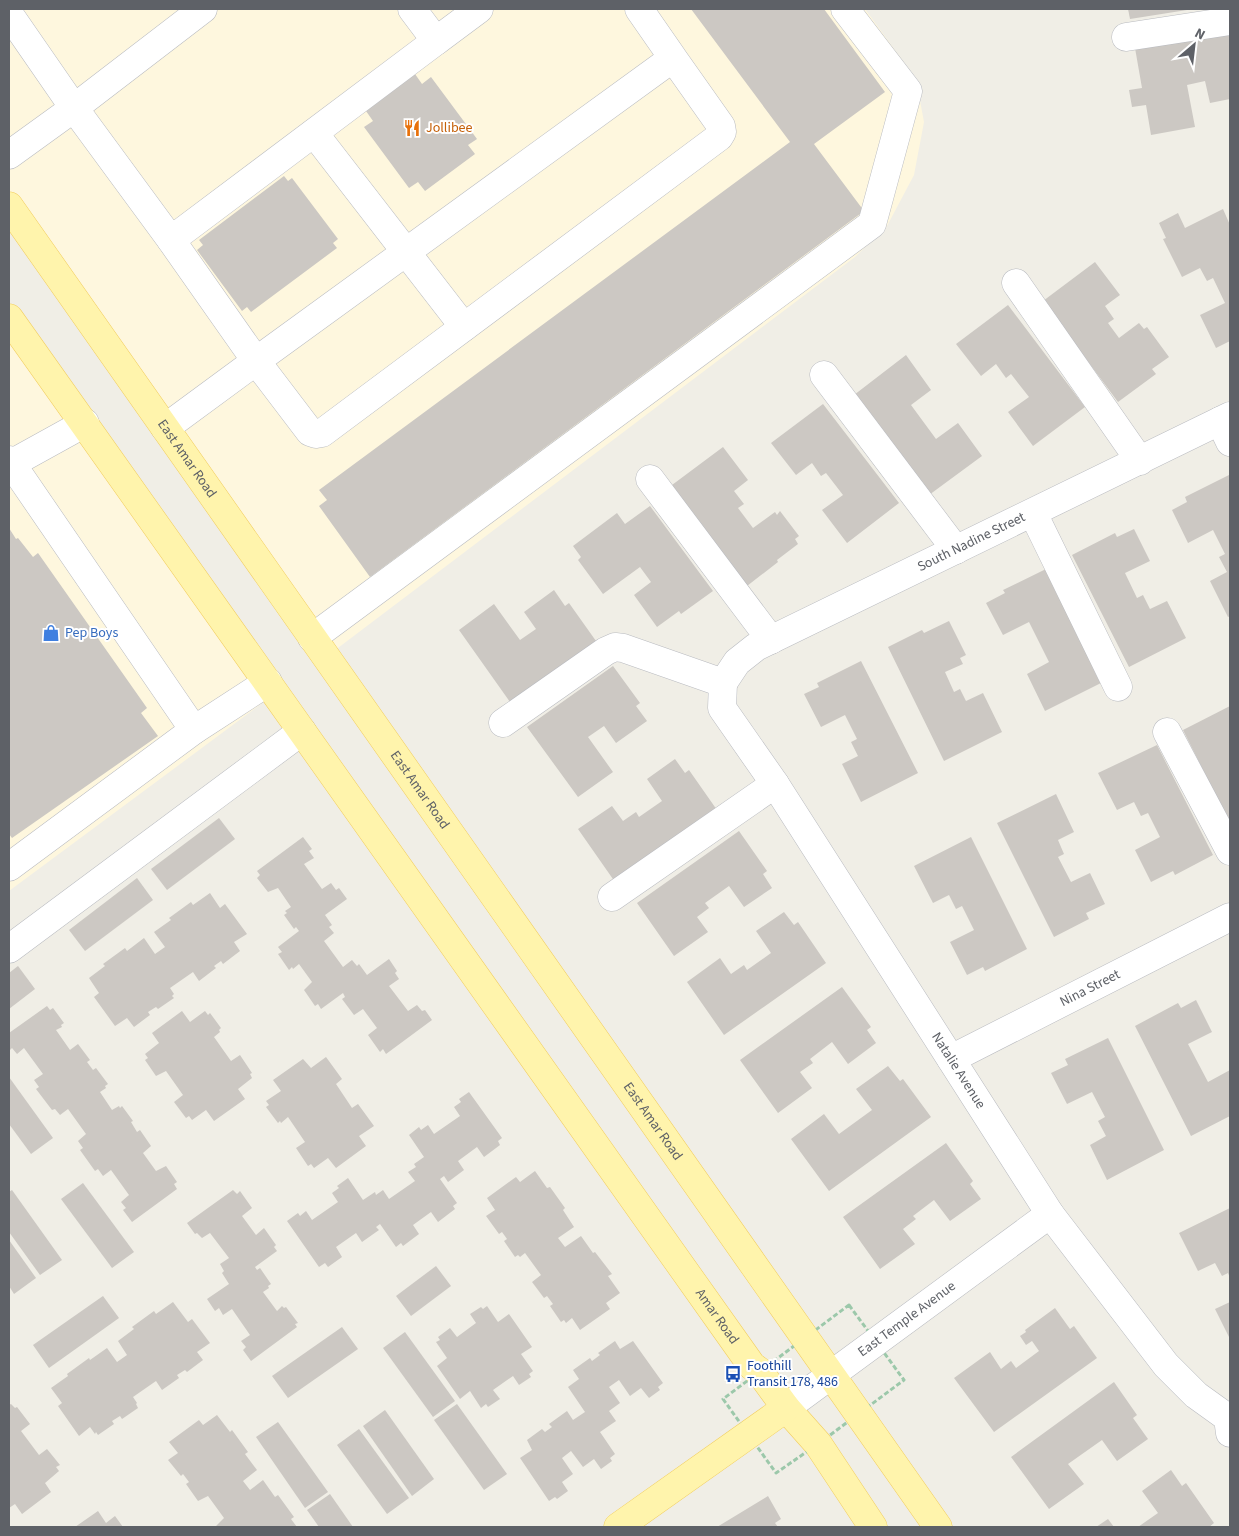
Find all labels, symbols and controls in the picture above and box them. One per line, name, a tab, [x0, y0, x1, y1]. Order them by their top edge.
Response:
north arrow	[1169, 20, 1219, 70]
text: N	[1191, 23, 1208, 45]
restaurant icon: Jollibee	[402, 118, 422, 138]
place label: Jollibee	[426, 118, 473, 138]
street label: East Amar Road	[152, 416, 221, 502]
street label: South Nadine Street	[914, 507, 1029, 577]
shop icon: Pep Boys	[41, 623, 61, 643]
place label: Pep Boys	[65, 623, 118, 643]
street label: East Amar Road	[385, 747, 454, 833]
street label: Nina Street	[1056, 964, 1124, 1012]
street label: Natalie Avenue	[926, 1028, 990, 1113]
street label: East Amar Road	[618, 1078, 687, 1165]
street label: East Temple Avenue	[854, 1276, 960, 1362]
street label: Amar Road	[690, 1285, 744, 1348]
place label: Foothill Transit 178, 486	[747, 1356, 838, 1392]
bus stop icon: Foothill Transit 178, 486	[723, 1364, 743, 1384]

